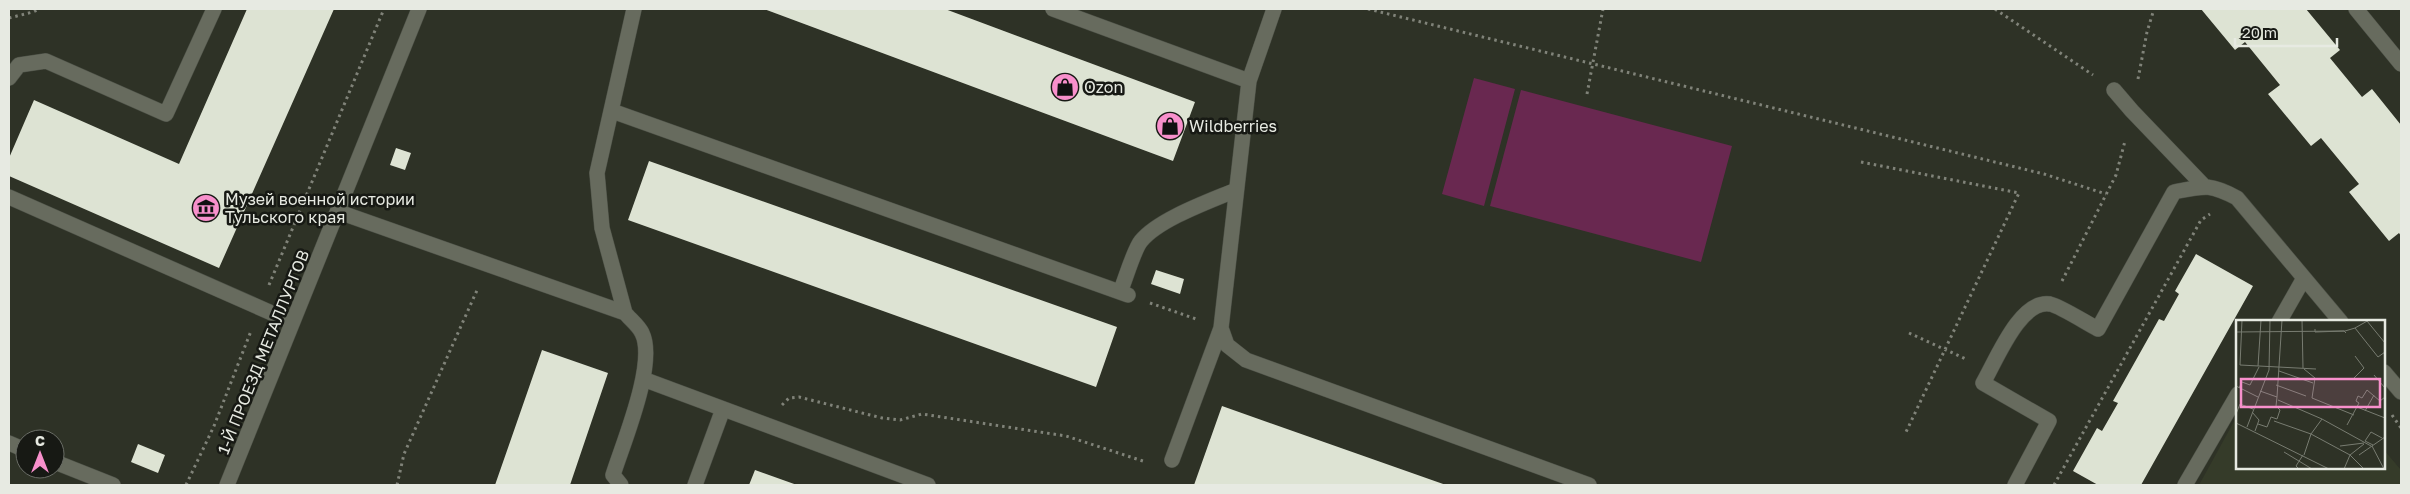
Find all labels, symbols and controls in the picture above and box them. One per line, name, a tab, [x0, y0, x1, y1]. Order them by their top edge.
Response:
scale bar	[2235, 15, 2338, 47]
text: 20 m	[2242, 23, 2277, 41]
shop icon: Ozon	[1050, 72, 1080, 102]
place label: Ozon	[1084, 77, 1123, 97]
shop icon: Wildberries	[1155, 111, 1185, 141]
place label: Wildberries	[1189, 116, 1277, 136]
place label: Музей военной истории Тульского края	[225, 189, 415, 227]
museum icon: Музей военной истории Тульского края	[191, 193, 221, 223]
street label: 1-Й ПРОЕЗД МЕТАЛЛУРГОВ	[213, 247, 313, 457]
inset map	[2236, 320, 2385, 469]
north arrow	[15, 429, 65, 479]
text: С	[35, 432, 45, 449]

